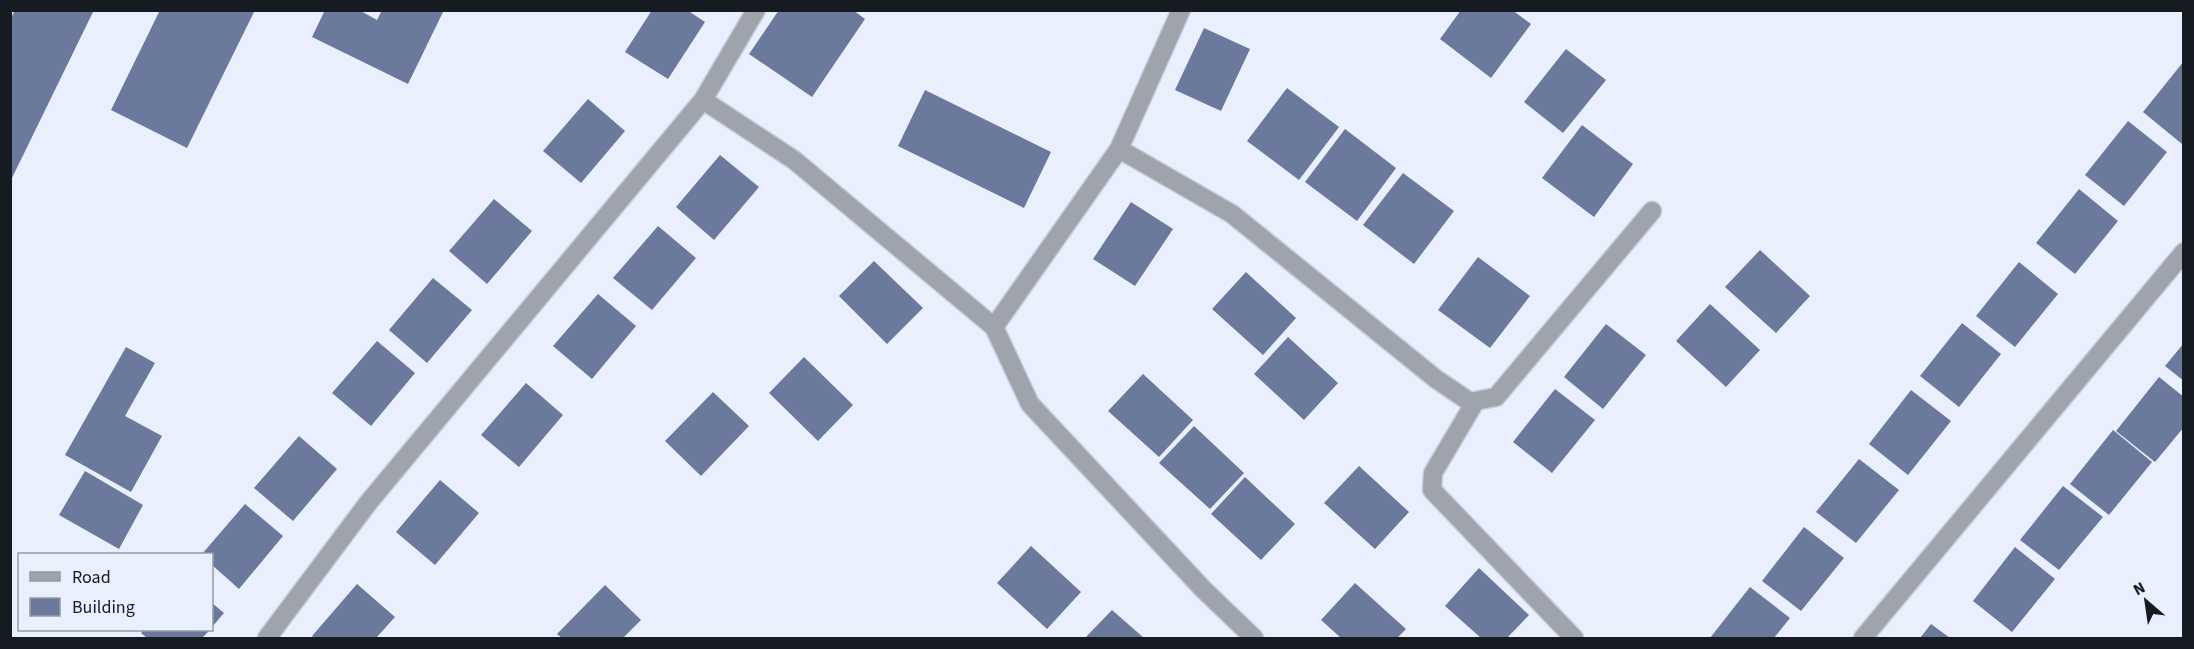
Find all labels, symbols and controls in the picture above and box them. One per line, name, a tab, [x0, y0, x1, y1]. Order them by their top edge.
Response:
legend	[18, 553, 213, 631]
text: Road	[72, 565, 111, 590]
north arrow	[2116, 571, 2176, 631]
text: N	[2129, 577, 2149, 601]
text: Building	[72, 595, 135, 620]

